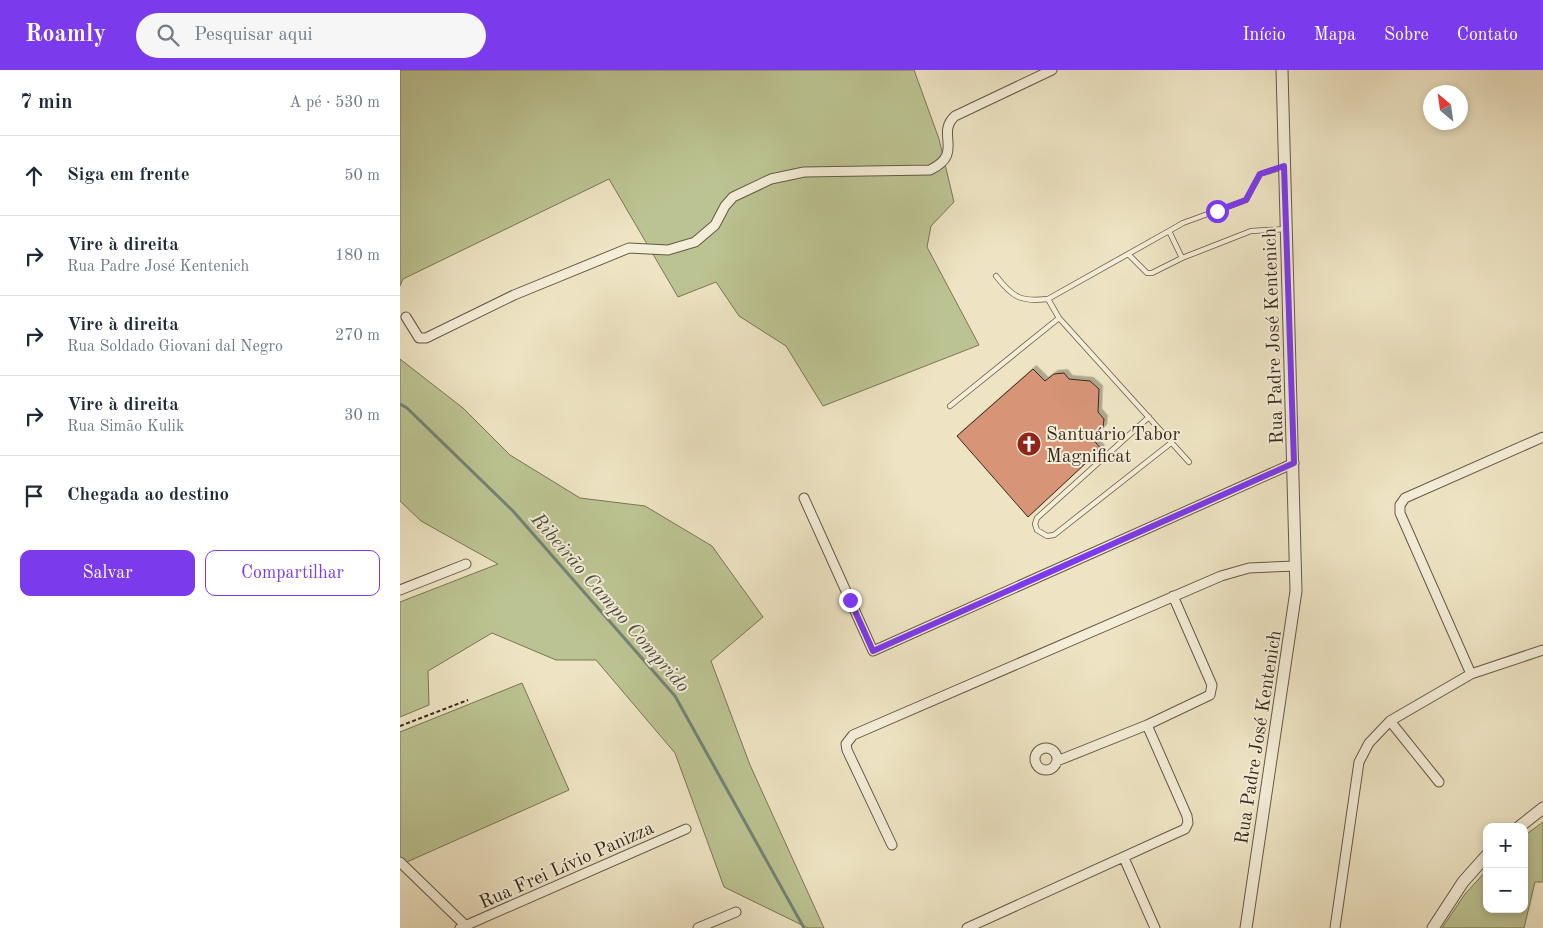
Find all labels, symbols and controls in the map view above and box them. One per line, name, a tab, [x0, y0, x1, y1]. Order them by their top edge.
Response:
search box	[136, 13, 486, 58]
icon: search	[154, 21, 182, 49]
text: Roamly	[25, 23, 106, 47]
text: Pesquisar aqui	[194, 26, 313, 45]
text: Início	[1242, 26, 1286, 44]
text: Mapa	[1314, 26, 1356, 44]
text: Sobre	[1384, 26, 1429, 44]
text: Contato	[1457, 26, 1518, 44]
north arrow	[1423, 85, 1468, 130]
text: 7 min	[20, 92, 73, 113]
text: A pé · 530 m	[289, 95, 380, 111]
icon: ahead	[20, 162, 48, 190]
text: Siga em frente	[67, 166, 190, 185]
text: 50 m	[344, 168, 380, 184]
route start	[1206, 200, 1229, 223]
street label: Rua Padre José Kentenich	[1261, 227, 1288, 444]
text: Vire à direita	[67, 236, 179, 255]
icon: right	[20, 242, 48, 270]
text: 180 m	[335, 248, 380, 264]
text: Rua Padre José Kentenich	[67, 259, 249, 275]
text: Vire à direita	[67, 316, 179, 335]
icon: right	[20, 322, 48, 350]
text: 270 m	[335, 328, 380, 344]
text: Rua Soldado Giovani dal Negro	[67, 339, 283, 355]
text: Vire à direita	[67, 396, 179, 415]
icon: right	[20, 402, 48, 430]
text: 30 m	[344, 408, 380, 424]
text: Rua Simão Kulik	[67, 419, 184, 435]
place label: Santuário Tabor Magnificat	[1046, 426, 1180, 467]
church icon: Santuário Tabor Magnificat	[1016, 431, 1042, 457]
icon: arrive	[20, 482, 48, 510]
text: Chegada ao destino	[67, 486, 229, 505]
water label: Ribeirão Campo Comprido	[526, 509, 693, 697]
button: Salvar	[20, 550, 195, 596]
button: Compartilhar	[205, 550, 380, 596]
route end	[839, 589, 862, 612]
street label: Rua Padre José Kentenich	[1233, 629, 1286, 846]
street label: Rua Frei Lívio Panizza	[477, 819, 658, 913]
map controls	[1483, 823, 1528, 913]
button: +	[1483, 823, 1528, 868]
button: −	[1483, 868, 1528, 913]

